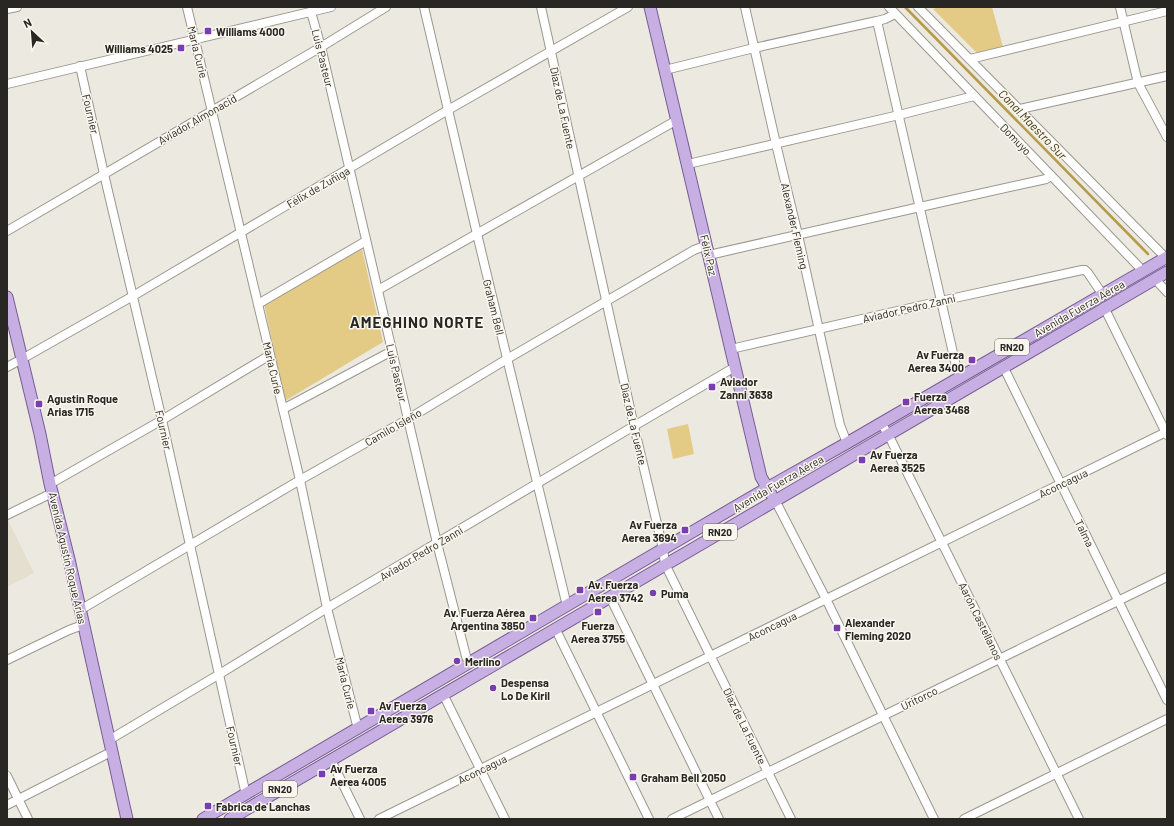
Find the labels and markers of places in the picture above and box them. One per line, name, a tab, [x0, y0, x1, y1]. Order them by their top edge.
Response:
place label: Williams 4000	[216, 25, 285, 38]
marker: Williams 4000	[203, 26, 213, 36]
place label: Williams 4025	[105, 42, 173, 55]
marker: Williams 4025	[176, 43, 186, 53]
place label: Av Fuerza Aerea 3400	[908, 348, 964, 374]
marker: Av Fuerza Aerea 3400	[967, 355, 977, 365]
place label: Aviador Zanni 3638	[720, 375, 773, 401]
marker: Aviador Zanni 3638	[707, 382, 717, 392]
place label: Fuerza Aerea 3468	[914, 390, 970, 416]
place label: Agustin Roque Arias 1715	[47, 392, 118, 418]
marker: Fuerza Aerea 3468	[901, 397, 911, 407]
marker: Agustin Roque Arias 1715	[34, 399, 44, 409]
place label: Av Fuerza Aerea 3525	[870, 448, 925, 474]
marker: Av Fuerza Aerea 3525	[857, 455, 867, 465]
place label: Av Fuerza Aerea 3694	[621, 518, 677, 544]
marker: Av Fuerza Aerea 3694	[680, 525, 690, 535]
place label: Av. Fuerza Aerea 3742	[588, 578, 643, 604]
marker: Av. Fuerza Aerea 3742	[575, 585, 585, 595]
place label: Puma	[661, 587, 689, 600]
marker: Puma	[648, 588, 658, 598]
place label: Av. Fuerza Aérea Argentina 3850	[444, 606, 525, 632]
marker: Fuerza Aerea 3755	[593, 607, 603, 617]
marker: Av. Fuerza Aérea Argentina 3850	[528, 613, 538, 623]
place label: Alexander Fleming 2020	[845, 616, 911, 642]
place label: Fuerza Aerea 3755	[571, 619, 625, 645]
marker: Alexander Fleming 2020	[832, 623, 842, 633]
place label: Merlino	[465, 655, 501, 668]
marker: Merlino	[452, 656, 462, 666]
place label: Despensa Lo De Kiril	[501, 676, 550, 702]
marker: Despensa Lo De Kiril	[488, 683, 498, 693]
place label: Av Fuerza Aerea 3976	[379, 699, 433, 725]
marker: Av Fuerza Aerea 3976	[366, 706, 376, 716]
place label: Av Fuerza Aerea 4005	[330, 762, 386, 788]
marker: Av Fuerza Aerea 4005	[317, 769, 327, 779]
place label: Graham Bell 2050	[641, 771, 726, 784]
marker: Graham Bell 2050	[628, 772, 638, 782]
place label: Fabrica de Lanchas	[216, 800, 311, 813]
marker: Fabrica de Lanchas	[203, 801, 213, 811]

